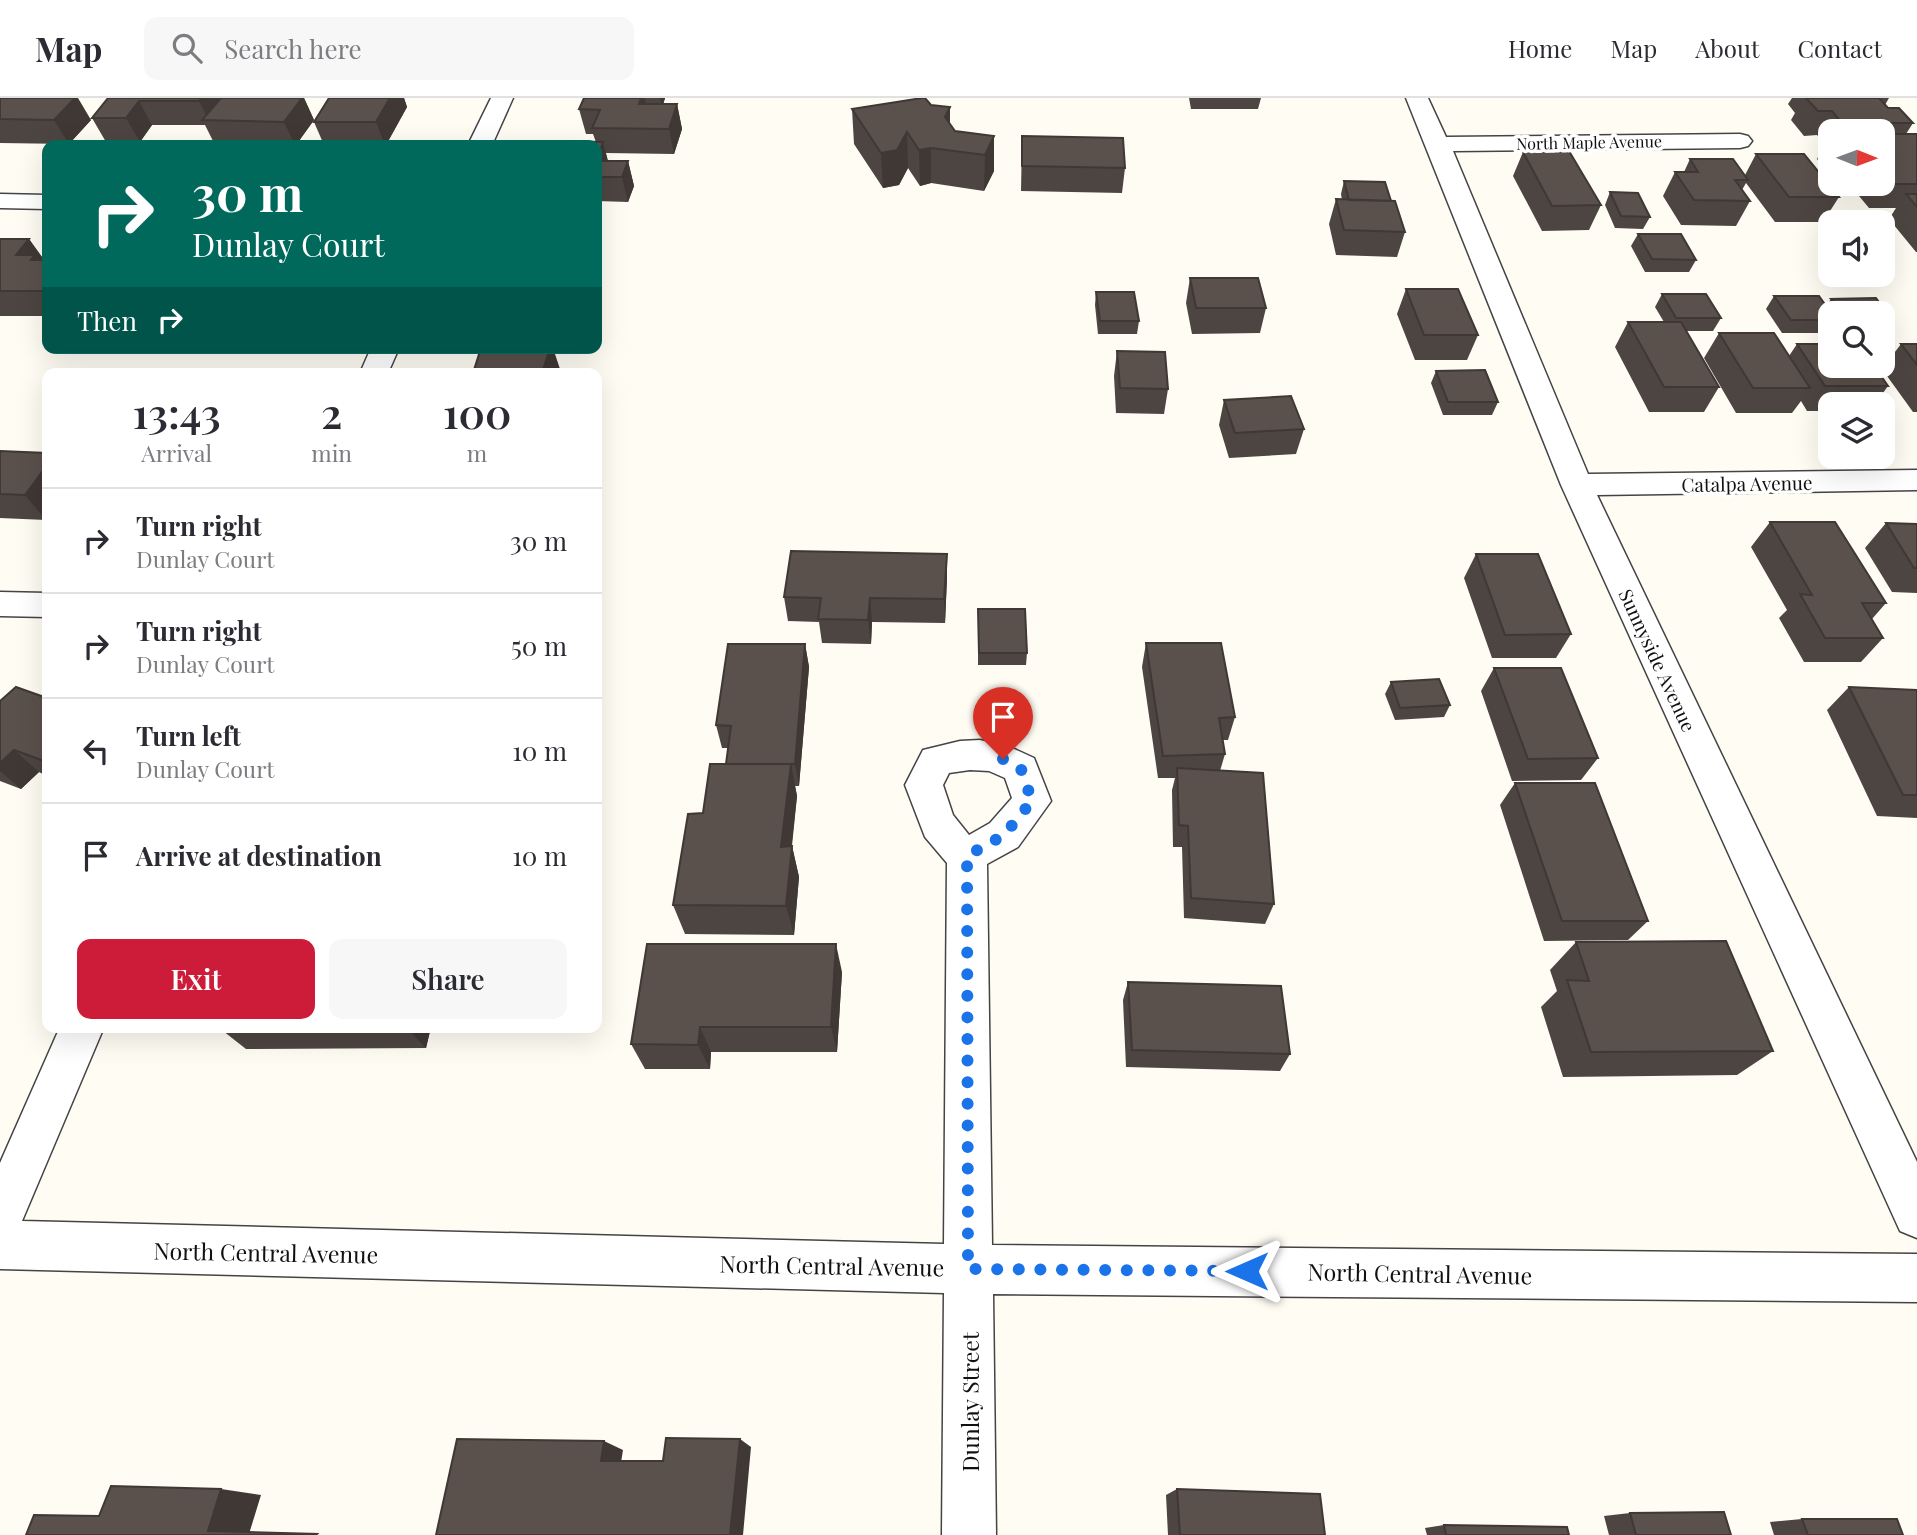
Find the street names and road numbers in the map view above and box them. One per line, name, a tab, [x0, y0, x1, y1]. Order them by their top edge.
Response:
street label: North Maple Avenue	[1516, 130, 1662, 154]
street label: Catalpa Avenue	[1681, 469, 1813, 497]
street label: Sunnyside Avenue	[1614, 584, 1702, 736]
street label: North Central Avenue	[153, 1235, 379, 1269]
street label: North Central Avenue	[719, 1248, 945, 1282]
street label: North Central Avenue	[1307, 1256, 1533, 1290]
street label: Dunlay Street	[954, 1331, 985, 1472]

